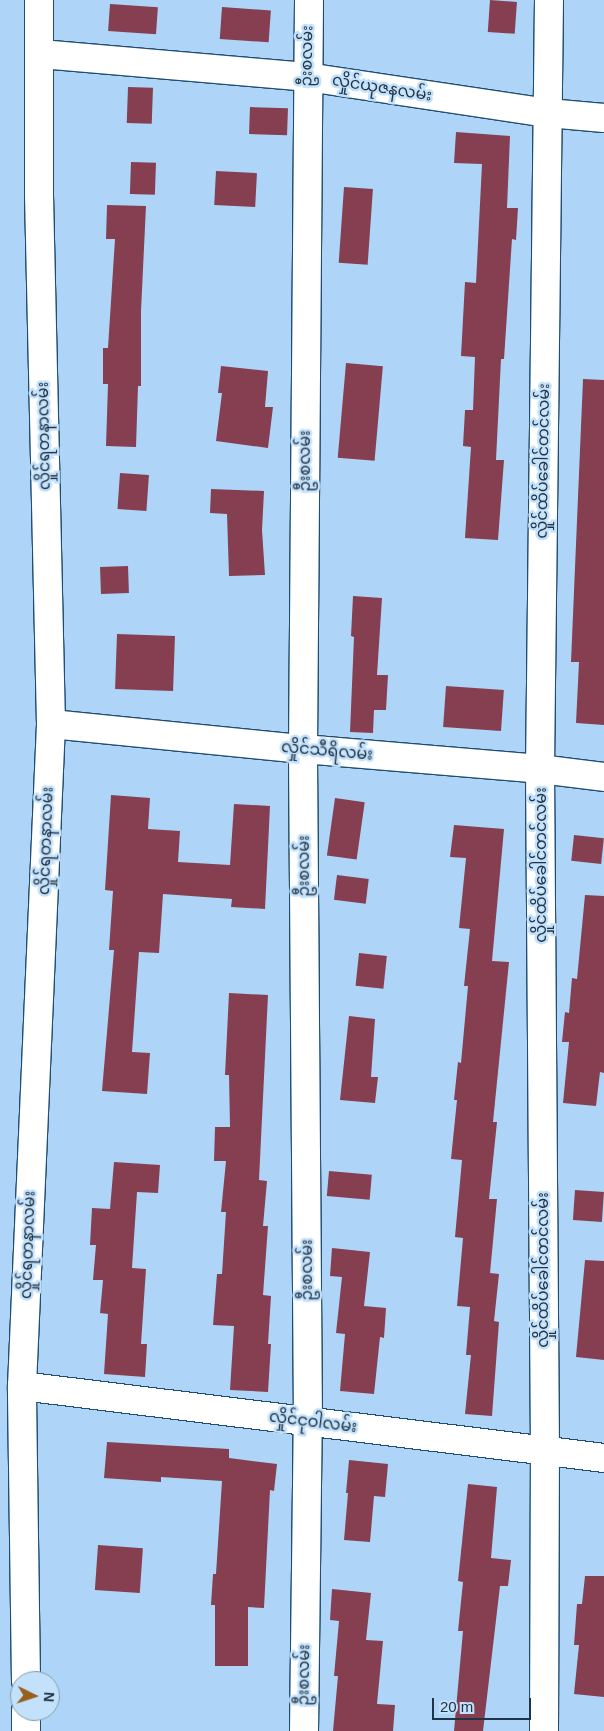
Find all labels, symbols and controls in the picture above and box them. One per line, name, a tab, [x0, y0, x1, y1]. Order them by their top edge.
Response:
street label: ဦးစလမ်း	[297, 25, 317, 87]
street label: လှိုင်ယုဇနလမ်း	[331, 71, 433, 105]
street label: လှိုင်ရတနာလမ်း	[33, 382, 55, 490]
street label: လှိုင်ထိပ်ခေါင်တင်လမ်း	[532, 383, 554, 539]
street label: ဦးစလမ်း	[295, 430, 315, 492]
street label: လှိုင်သီရိလမ်း	[280, 737, 374, 765]
street label: လှိုင်ရတနာလမ်း	[35, 787, 57, 895]
street label: လှိုင်ထိပ်ခေါင်တင်လမ်း	[531, 787, 551, 943]
street label: ဦးစလမ်း	[294, 835, 314, 897]
street label: လှိုင်ရတနာလမ်း	[17, 1191, 39, 1299]
street label: လှိုင်ထိပ်ခေါင်တင်လမ်း	[533, 1192, 553, 1348]
street label: ဦးစလမ်း	[297, 1239, 317, 1301]
street label: လှိုင်ငုဝါလမ်း	[268, 1407, 358, 1437]
street label: ဦးစလမ်း	[294, 1644, 314, 1706]
north arrow	[10, 1671, 60, 1721]
scale bar	[434, 1688, 533, 1720]
text: N	[41, 1691, 57, 1703]
text: 20 m	[440, 1698, 473, 1715]

